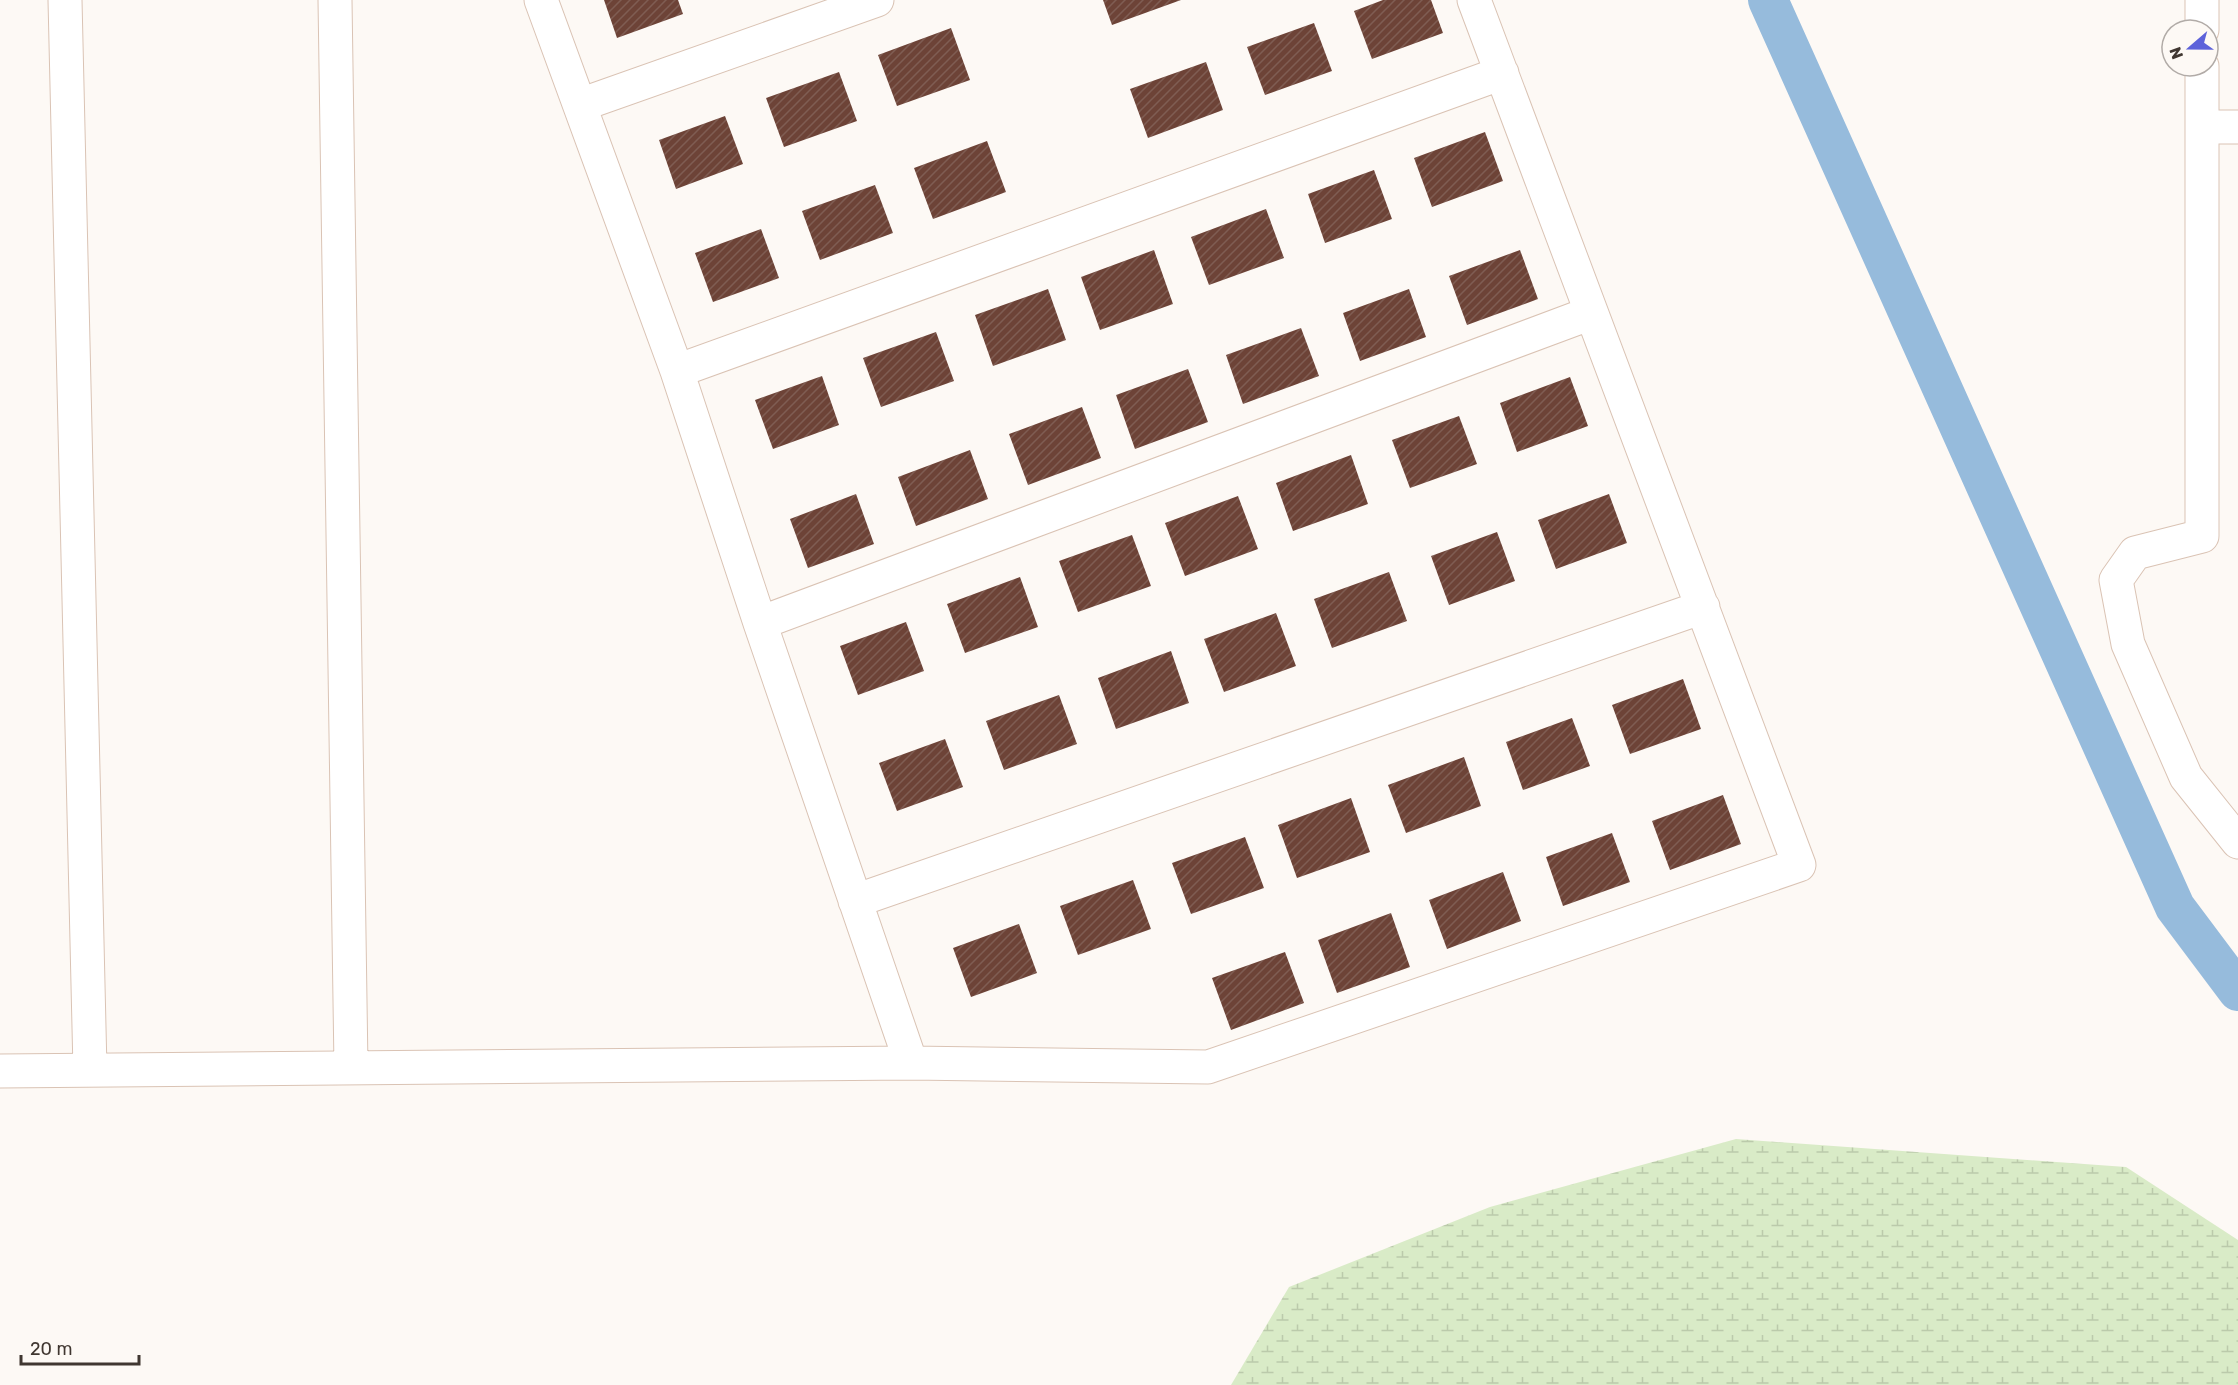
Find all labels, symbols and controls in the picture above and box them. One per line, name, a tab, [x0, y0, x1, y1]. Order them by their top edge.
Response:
north arrow	[2160, 18, 2220, 78]
text: N	[2165, 44, 2187, 62]
scale bar	[21, 1328, 140, 1366]
text: 20 m	[30, 1338, 72, 1360]

